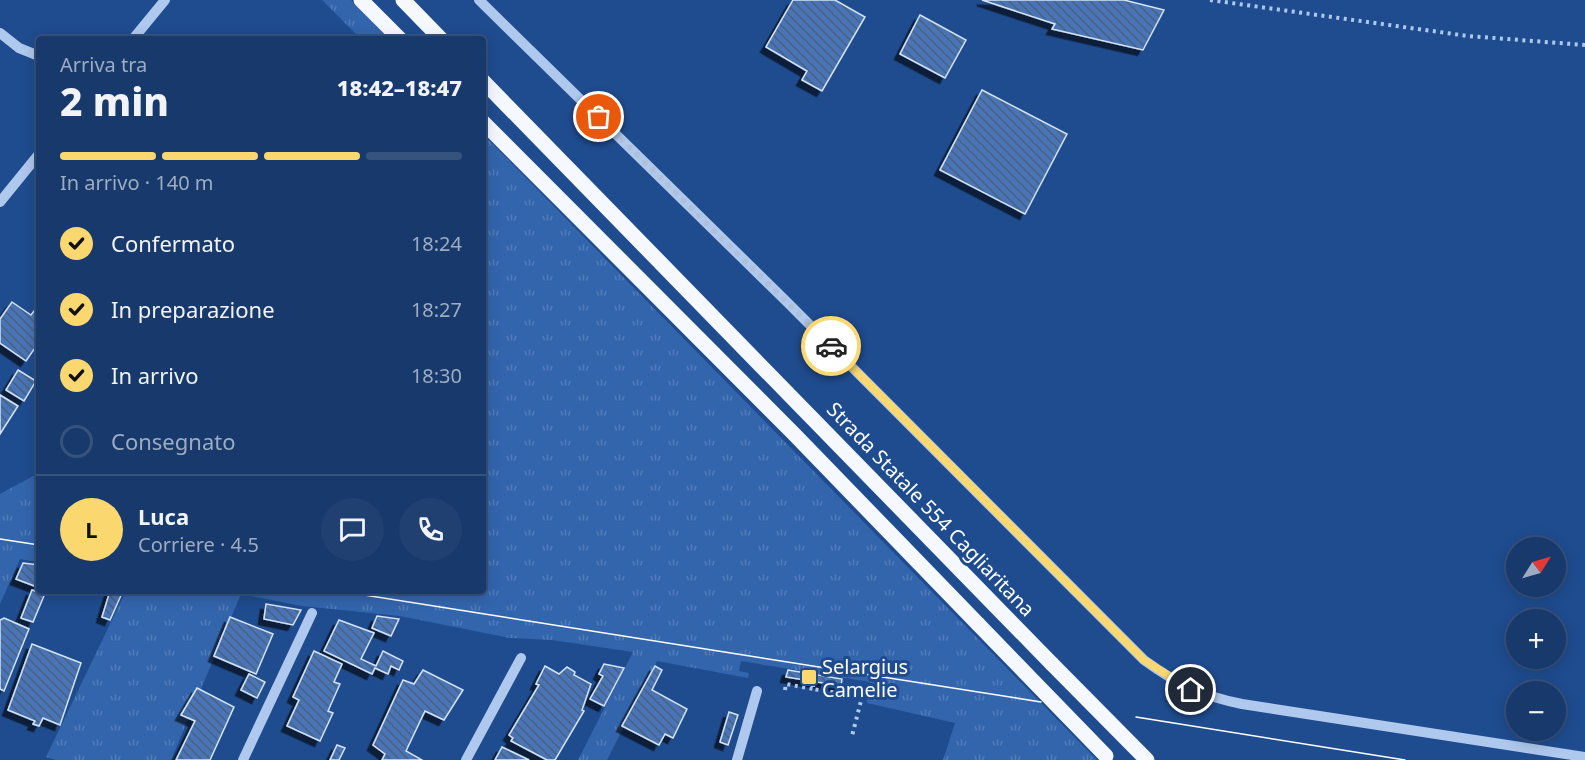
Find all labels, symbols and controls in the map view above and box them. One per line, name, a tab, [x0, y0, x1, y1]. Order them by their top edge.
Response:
text: Arriva tra	[60, 51, 147, 78]
text: 18:42–18:47	[337, 72, 462, 102]
text: 2 min	[60, 74, 169, 127]
pin	[573, 91, 624, 142]
icon: bag	[582, 100, 615, 133]
text: In arrivo · 140 m	[60, 169, 213, 196]
icon: check	[60, 227, 93, 260]
text: Confermato	[111, 228, 235, 258]
text: 18:24	[411, 230, 462, 257]
icon: check	[60, 293, 93, 326]
text: In preparazione	[111, 294, 275, 324]
text: 18:27	[411, 296, 462, 323]
courier	[801, 316, 861, 376]
icon: car	[815, 330, 848, 363]
icon: check	[60, 359, 93, 392]
text: In arrivo	[111, 360, 198, 390]
text: 18:30	[411, 362, 462, 389]
street label: Strada Statale 554 Cagliaritana	[821, 396, 1041, 622]
text: Consegnato	[111, 426, 235, 456]
button: chat	[321, 498, 384, 561]
button: phone	[399, 498, 462, 561]
text: Luca	[138, 501, 189, 531]
text: L	[85, 514, 98, 544]
text: Corriere · 4.5	[138, 531, 259, 558]
north arrow	[1506, 537, 1566, 597]
map controls	[1506, 537, 1566, 741]
button: +	[1506, 609, 1566, 669]
place label: Selargius Camelie	[822, 653, 908, 703]
pin	[1165, 664, 1216, 715]
marker: Selargius Camelie	[800, 668, 818, 686]
icon: home	[1174, 673, 1207, 706]
button: −	[1506, 681, 1566, 741]

